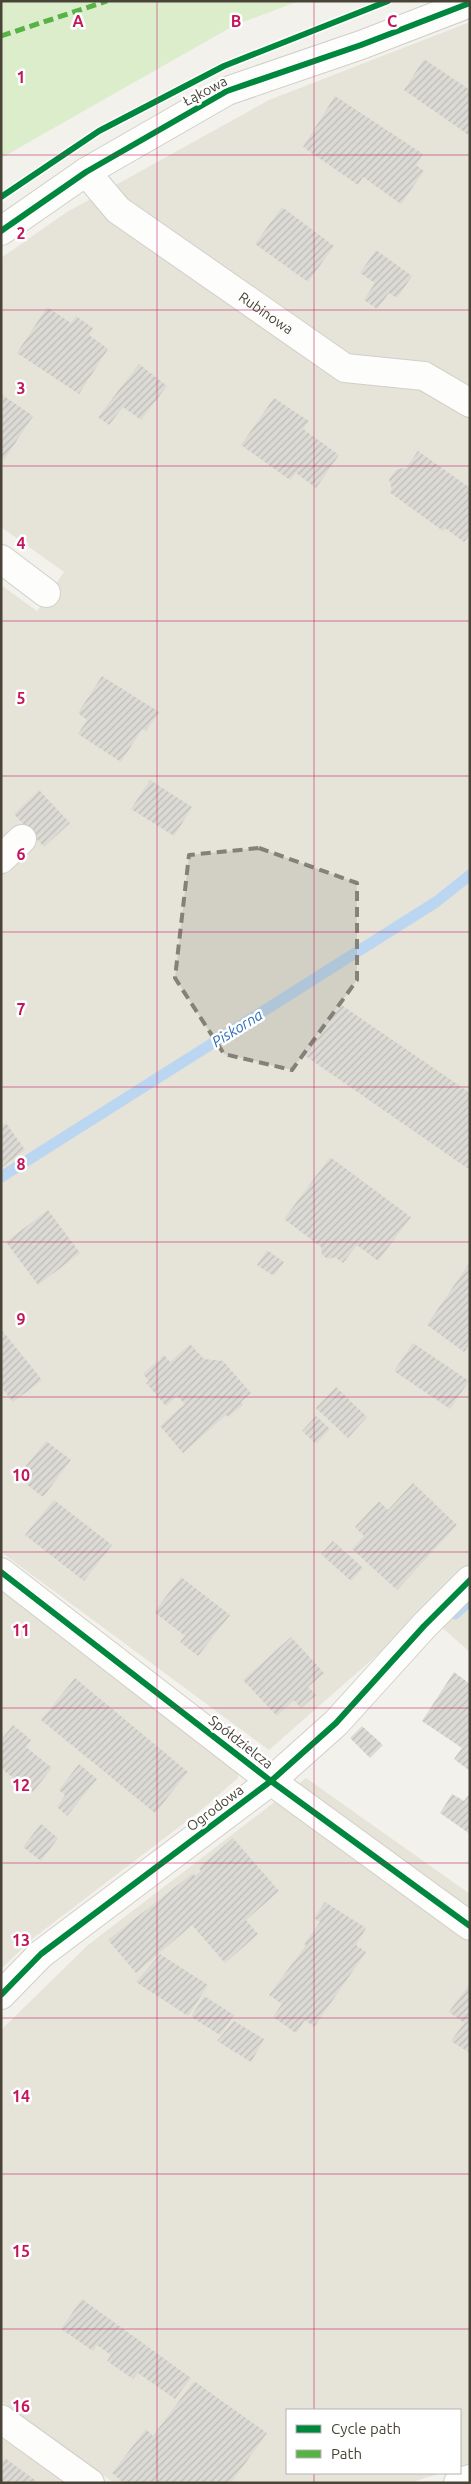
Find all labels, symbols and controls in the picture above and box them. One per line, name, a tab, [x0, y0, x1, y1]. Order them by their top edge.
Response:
text: A	[72, 12, 84, 30]
text: B	[231, 12, 241, 30]
text: C	[387, 12, 397, 30]
text: 1	[16, 68, 26, 86]
street label: Łąkowa	[180, 73, 230, 109]
text: 2	[16, 224, 26, 242]
street label: Rubinowa	[236, 289, 296, 337]
text: 3	[16, 379, 26, 397]
text: 4	[16, 534, 26, 552]
text: 5	[16, 689, 26, 707]
text: 6	[16, 845, 26, 863]
text: 7	[16, 1000, 26, 1018]
water label: Piskorna	[209, 1006, 265, 1050]
text: 8	[16, 1155, 26, 1173]
text: 9	[16, 1310, 26, 1328]
text: 10	[12, 1466, 30, 1484]
text: 11	[12, 1621, 30, 1639]
street label: Spółdzielcza	[206, 1712, 276, 1772]
text: 12	[12, 1776, 30, 1794]
street label: Ogrodowa	[184, 1782, 246, 1834]
text: 13	[12, 1931, 30, 1949]
text: 14	[12, 2087, 30, 2105]
text: 15	[12, 2242, 30, 2260]
text: 16	[12, 2397, 30, 2415]
legend	[286, 2409, 461, 2474]
text: Cycle path	[331, 2420, 401, 2437]
text: Path	[331, 2445, 362, 2462]

